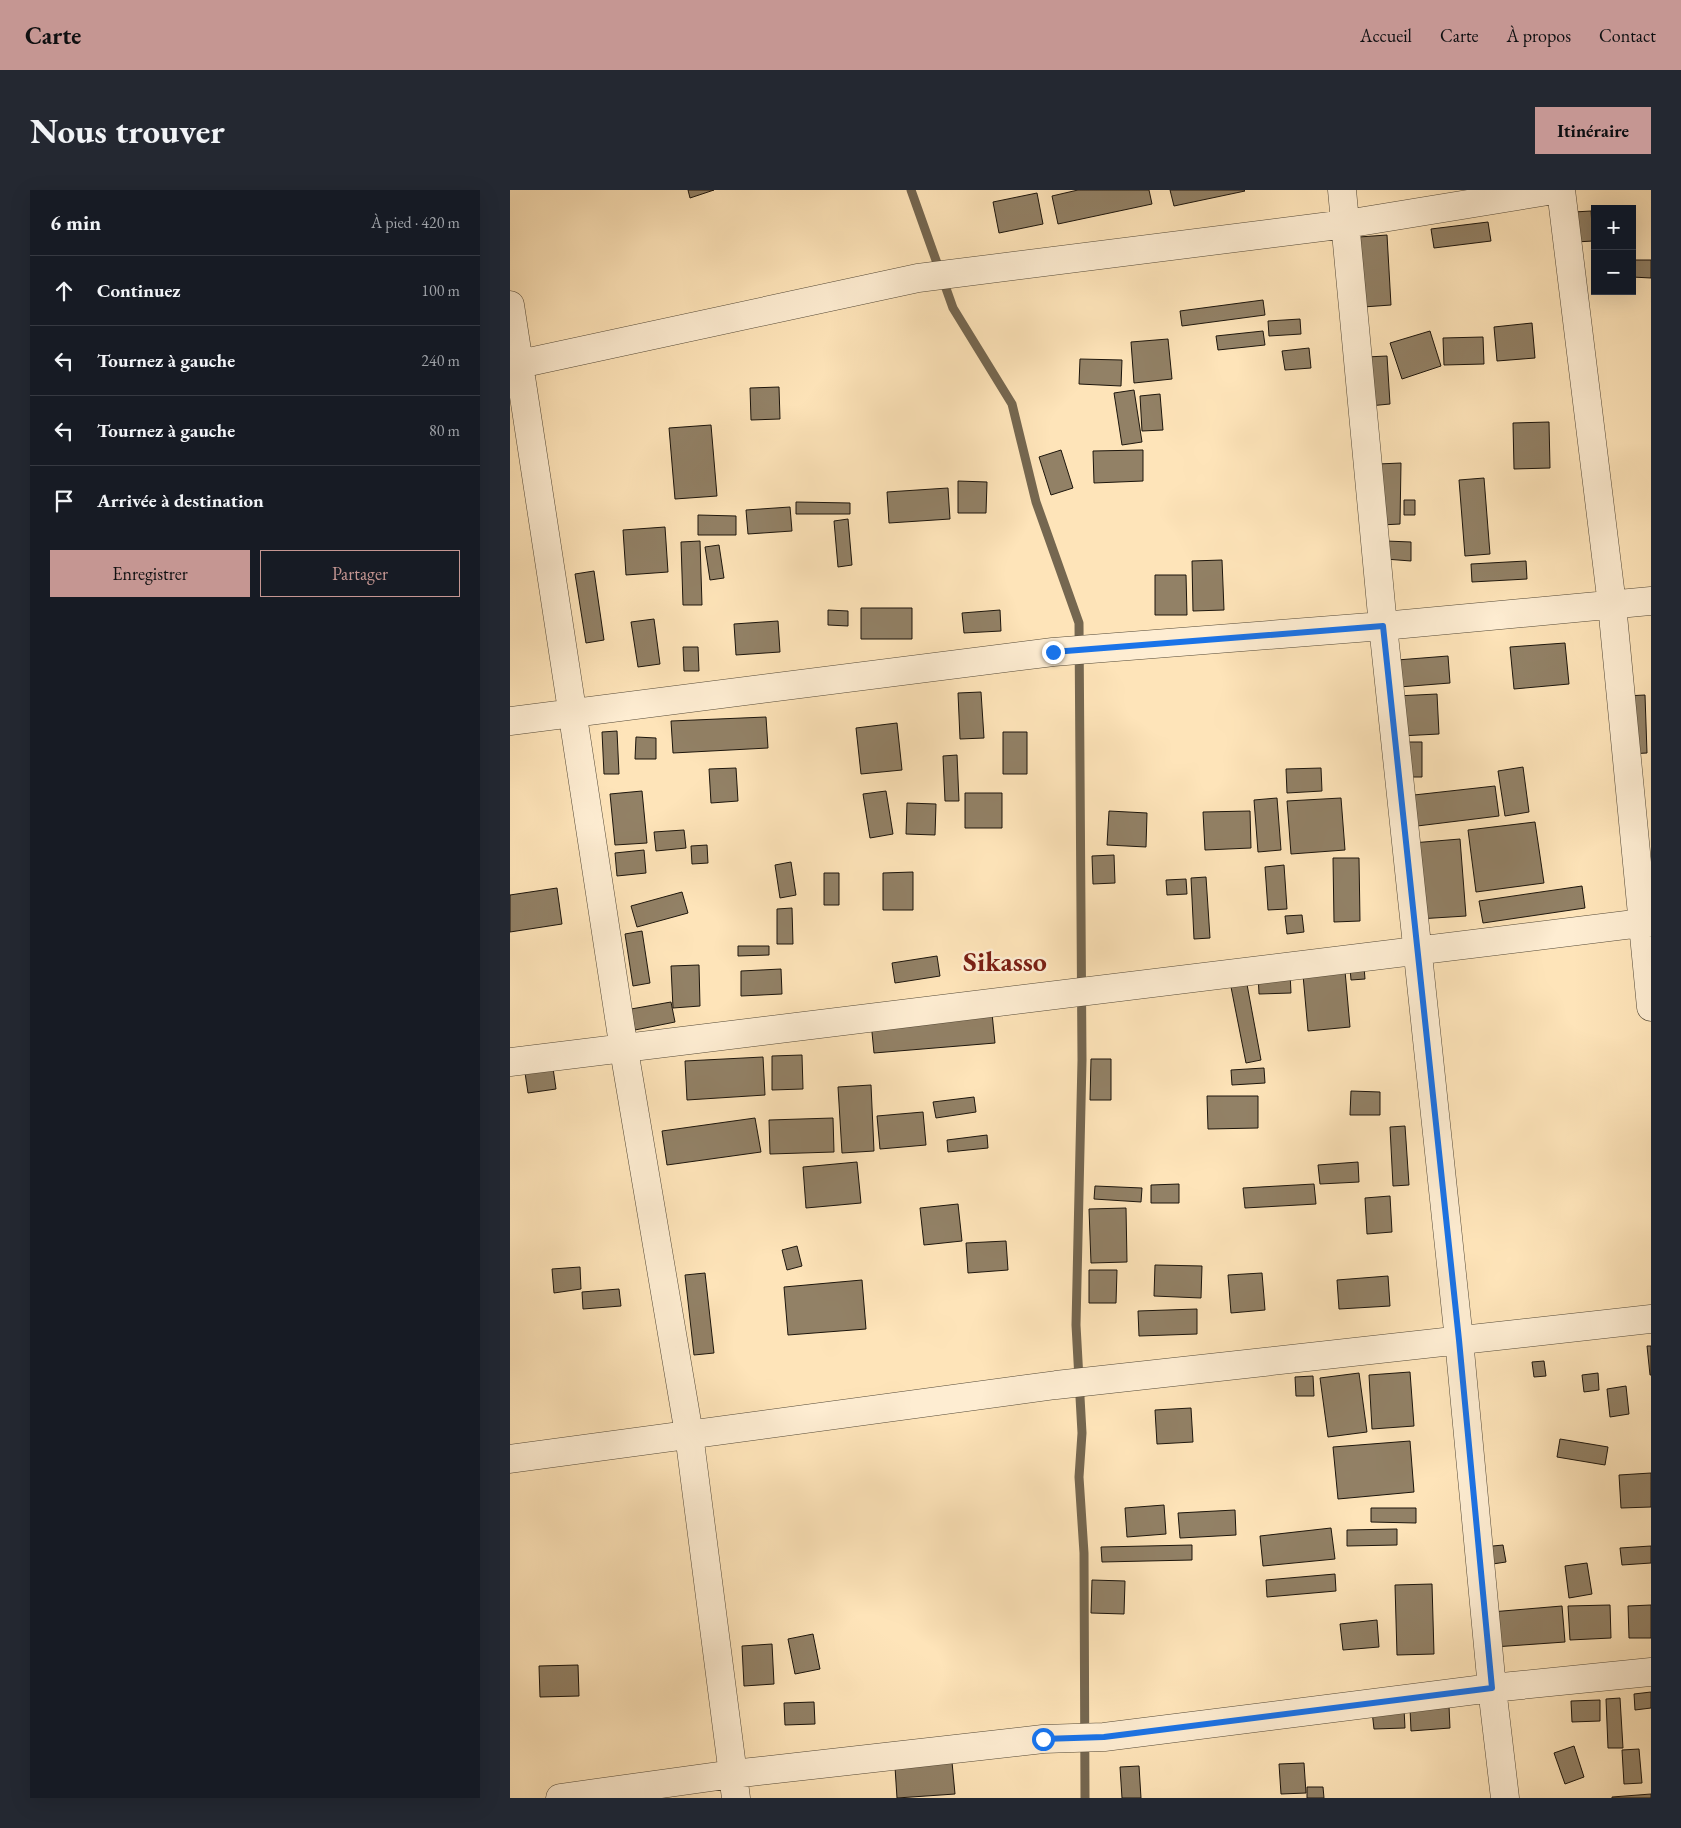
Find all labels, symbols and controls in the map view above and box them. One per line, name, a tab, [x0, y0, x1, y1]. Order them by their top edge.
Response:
text: Carte	[25, 20, 81, 51]
text: Accueil	[1360, 24, 1412, 47]
text: Carte	[1440, 24, 1479, 47]
text: À propos	[1507, 24, 1571, 47]
text: Contact	[1599, 24, 1656, 47]
button: Itinéraire	[1535, 107, 1651, 154]
text: Nous trouver	[30, 108, 225, 153]
map controls	[1591, 205, 1636, 295]
button: +	[1591, 205, 1636, 250]
text: 6 min	[50, 209, 101, 236]
text: À pied · 420 m	[371, 212, 460, 233]
button: −	[1591, 250, 1636, 295]
icon: ahead	[50, 277, 78, 305]
text: Continuez	[97, 278, 181, 303]
text: 100 m	[421, 280, 460, 301]
icon: left	[50, 347, 78, 375]
text: Tournez à gauche	[97, 348, 235, 373]
text: 240 m	[421, 350, 460, 371]
icon: left	[50, 417, 78, 445]
text: Tournez à gauche	[97, 418, 235, 443]
text: 80 m	[429, 420, 460, 441]
icon: arrive	[50, 487, 78, 515]
text: Arrivée à destination	[97, 488, 264, 513]
button: Enregistrer	[50, 550, 250, 597]
button: Partager	[260, 550, 460, 597]
route end	[1042, 641, 1065, 664]
district label: Sikasso	[963, 943, 1047, 979]
route start	[1032, 1728, 1055, 1751]

